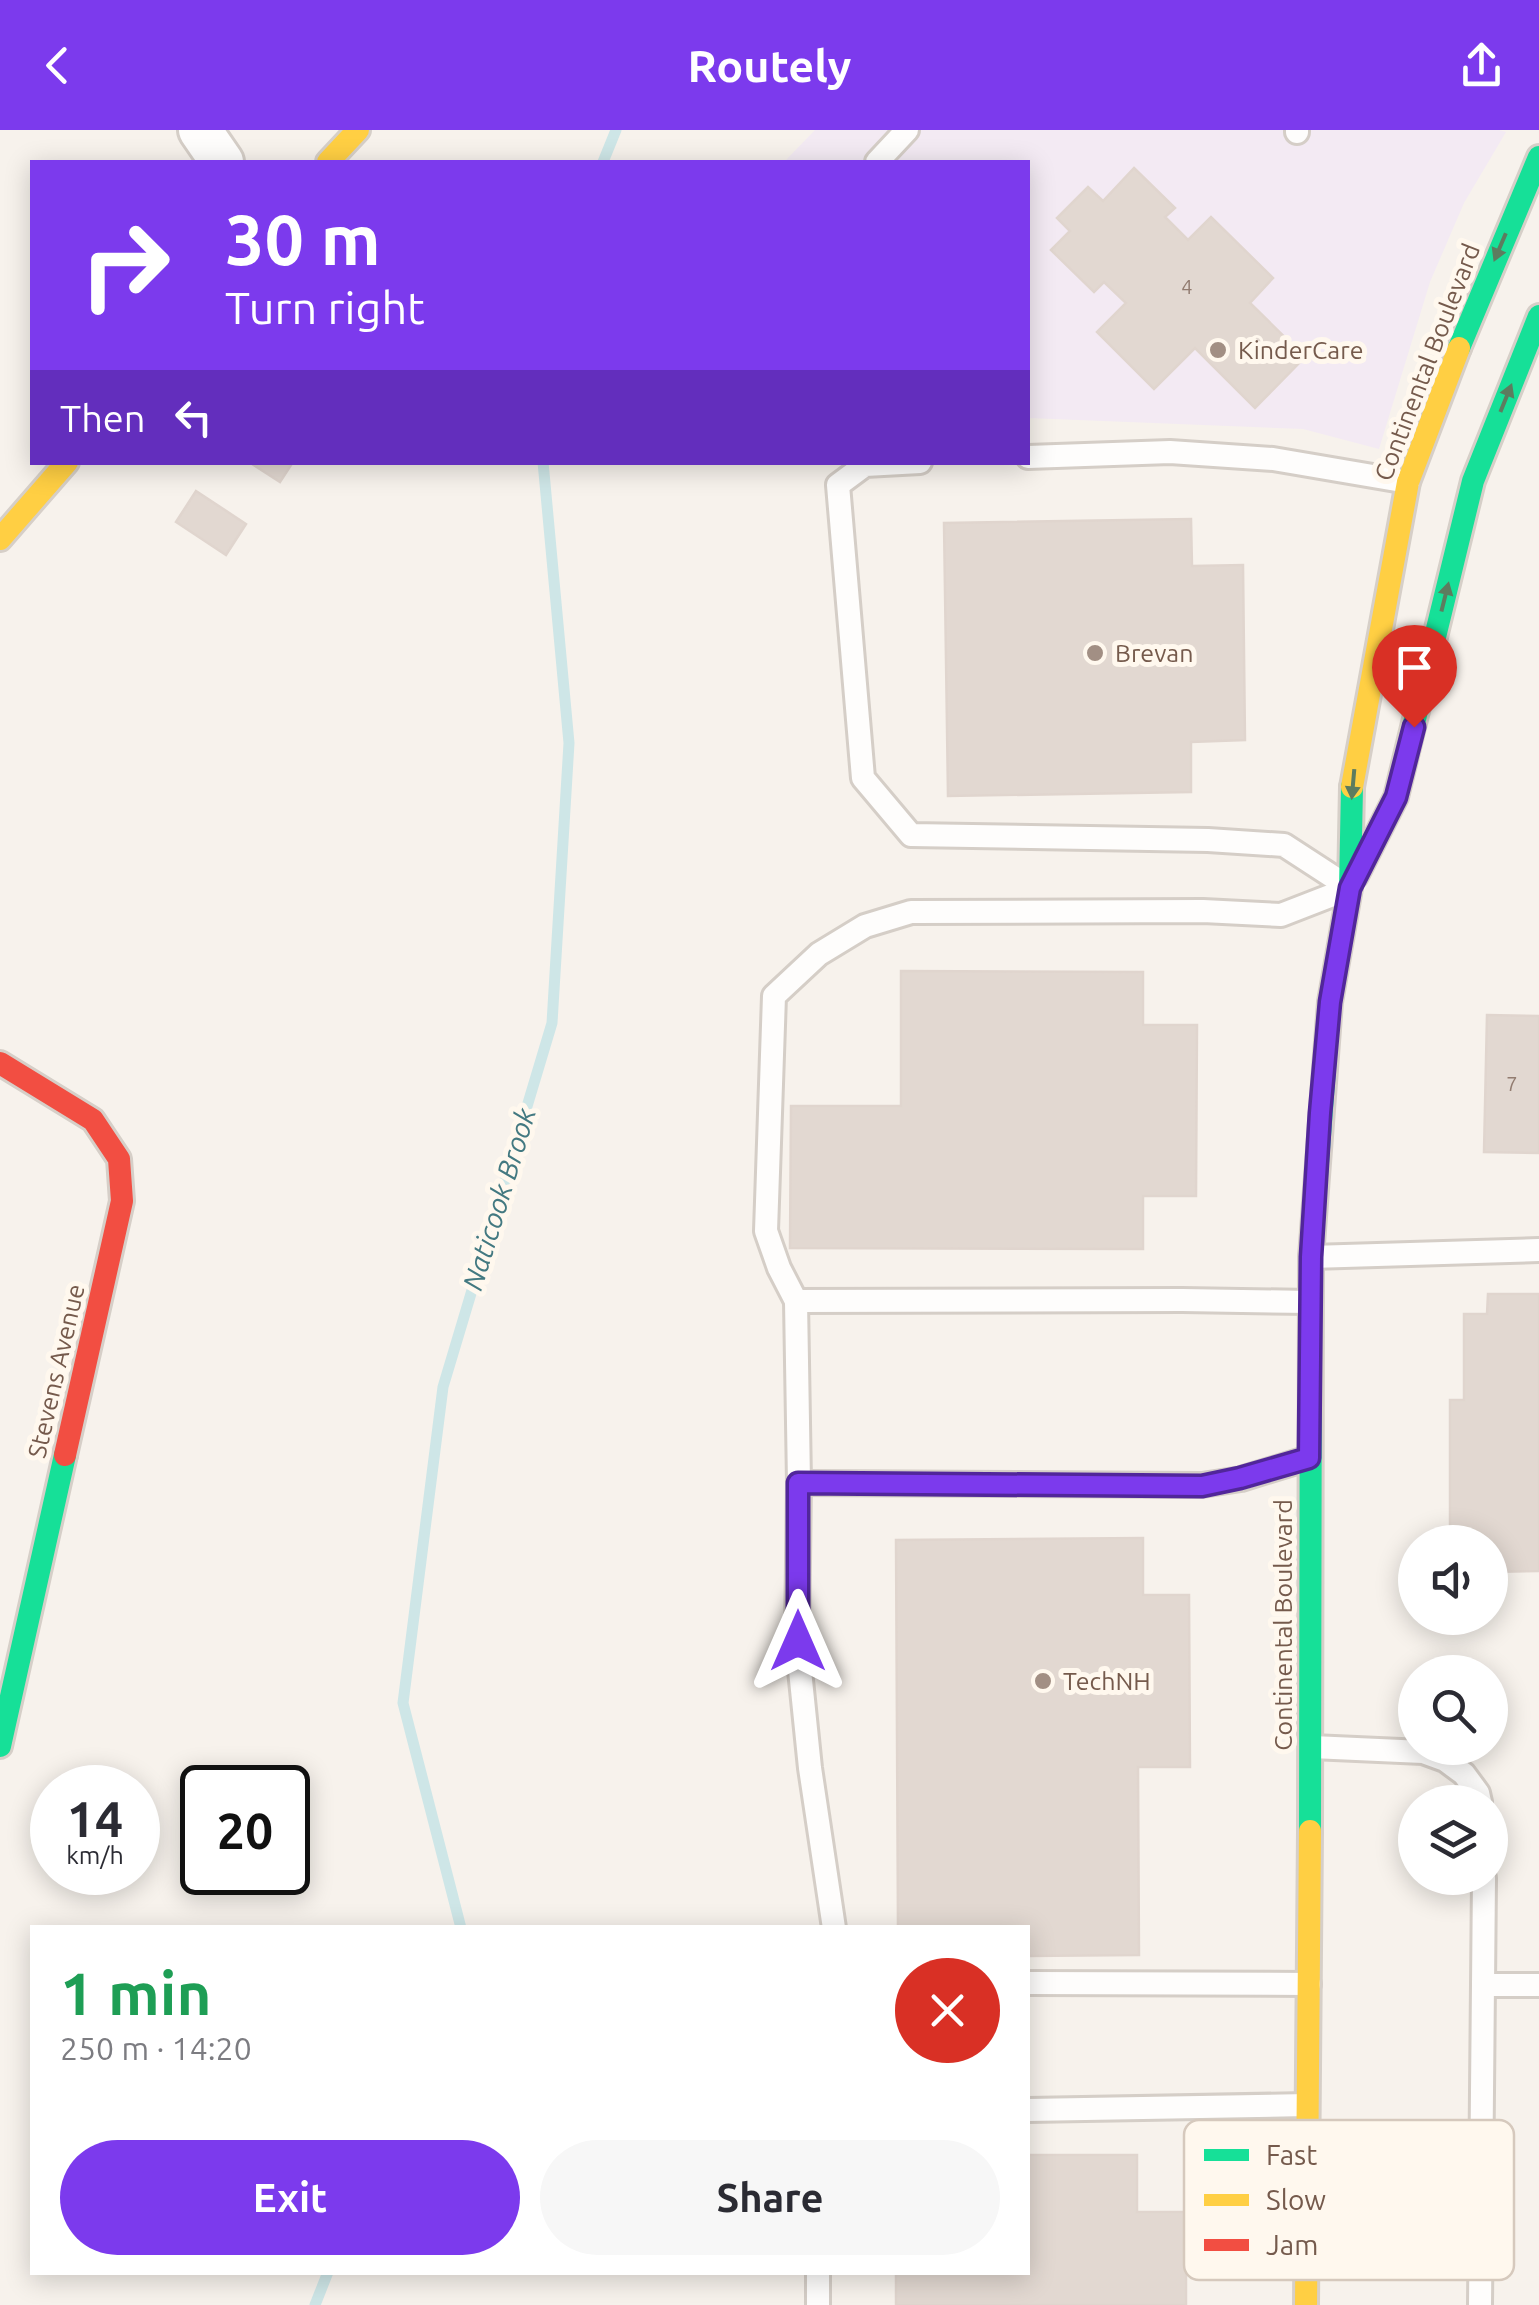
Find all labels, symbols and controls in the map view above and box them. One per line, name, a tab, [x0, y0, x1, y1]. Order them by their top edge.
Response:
icon: back	[30, 38, 85, 93]
icon: share	[1454, 38, 1509, 93]
text: Routely	[688, 40, 851, 91]
icon: right	[60, 200, 190, 330]
text: 30 m	[225, 200, 381, 278]
one-way arrow	[1491, 232, 1507, 262]
street label: Continental Boulevard	[1369, 240, 1485, 484]
house number: 4	[1181, 275, 1193, 298]
text: Turn right	[225, 282, 425, 333]
place label: KinderCare	[1238, 336, 1363, 364]
marker: KinderCare	[1207, 339, 1229, 361]
one-way arrow	[1499, 383, 1515, 413]
icon: left	[166, 390, 221, 445]
text: Then	[60, 397, 146, 439]
one-way arrow	[1438, 581, 1453, 612]
pin	[1372, 625, 1457, 728]
place label: Brevan	[1115, 639, 1193, 667]
icon: arrive	[1387, 640, 1442, 695]
marker: Brevan	[1084, 642, 1106, 664]
one-way arrow	[1345, 769, 1361, 801]
house number: 7	[1506, 1072, 1518, 1095]
water label: Naticook Brook	[456, 1103, 541, 1294]
street label: Stevens Avenue	[22, 1281, 90, 1461]
street label: Continental Boulevard	[1269, 1499, 1297, 1751]
map controls	[1398, 1525, 1508, 1895]
button: sound	[1398, 1525, 1508, 1635]
position arrow	[746, 1589, 850, 1693]
button: search	[1398, 1655, 1508, 1765]
place label: TechNH	[1063, 1667, 1151, 1695]
marker: TechNH	[1032, 1670, 1054, 1692]
speed limit sign: 20	[180, 1765, 310, 1895]
button: layers	[1398, 1785, 1508, 1895]
text: 14	[67, 1790, 123, 1846]
text: km/h	[66, 1841, 124, 1869]
button: close	[895, 1958, 1000, 2063]
text: 1 min	[60, 1959, 212, 2026]
text: 250 m · 14:20	[60, 2030, 252, 2066]
legend	[1184, 2120, 1514, 2280]
text: Fast	[1266, 2139, 1317, 2170]
button: Exit	[60, 2140, 520, 2255]
button: Share	[540, 2140, 1000, 2255]
text: Slow	[1266, 2184, 1326, 2215]
text: Jam	[1266, 2229, 1318, 2260]

